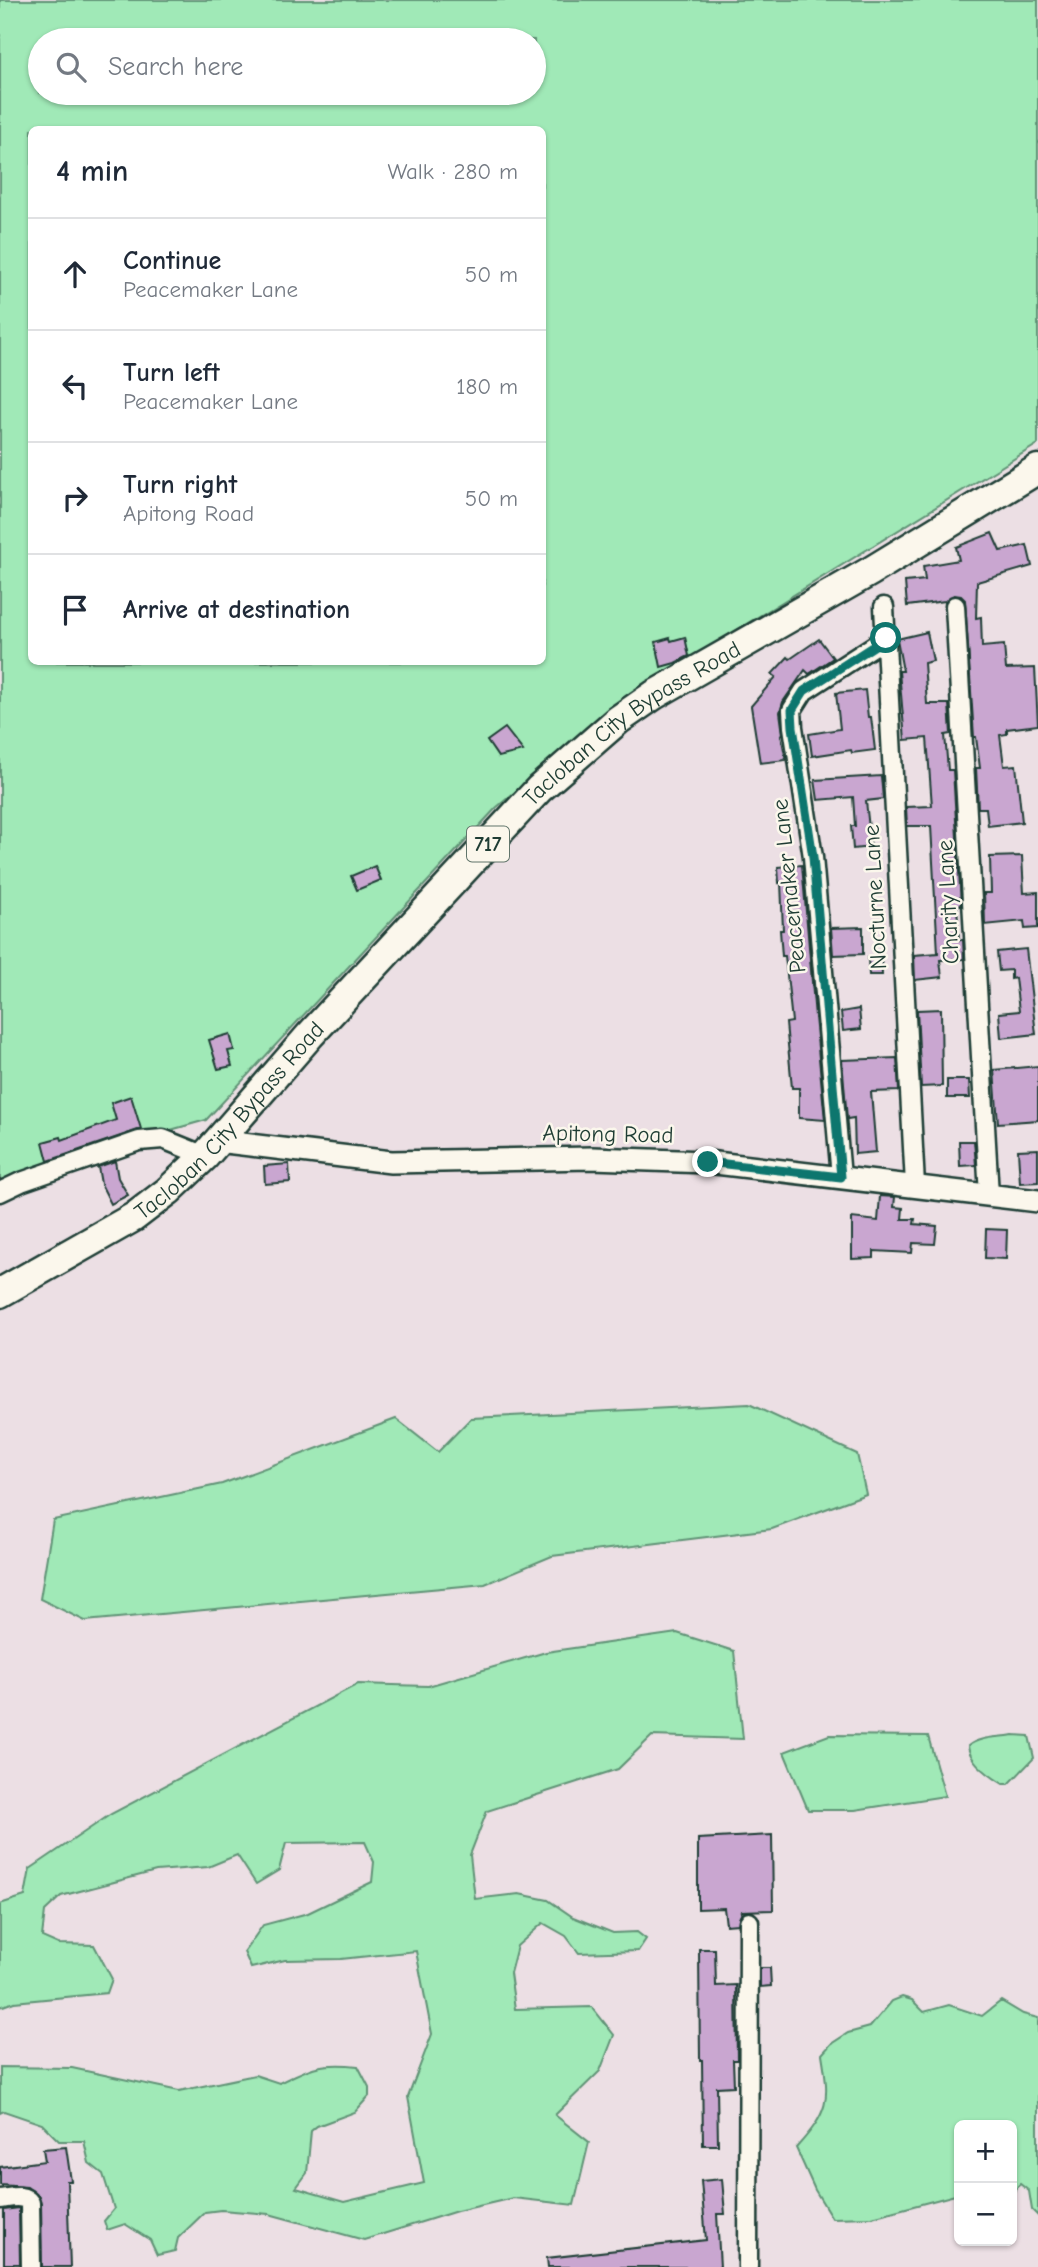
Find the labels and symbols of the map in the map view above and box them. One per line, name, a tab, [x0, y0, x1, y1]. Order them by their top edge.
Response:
route start	[870, 622, 901, 653]
street label: Tacloban City Bypass Road	[517, 635, 745, 811]
street label: Peacemaker Lane	[766, 798, 812, 974]
street label: Nocturne Lane	[858, 824, 892, 970]
road number: 717	[467, 826, 509, 862]
street label: Charity Lane	[931, 839, 965, 965]
street label: Tacloban City Bypass Road	[129, 1016, 329, 1225]
street label: Apitong Road	[542, 1119, 674, 1149]
route end	[692, 1146, 723, 1177]

